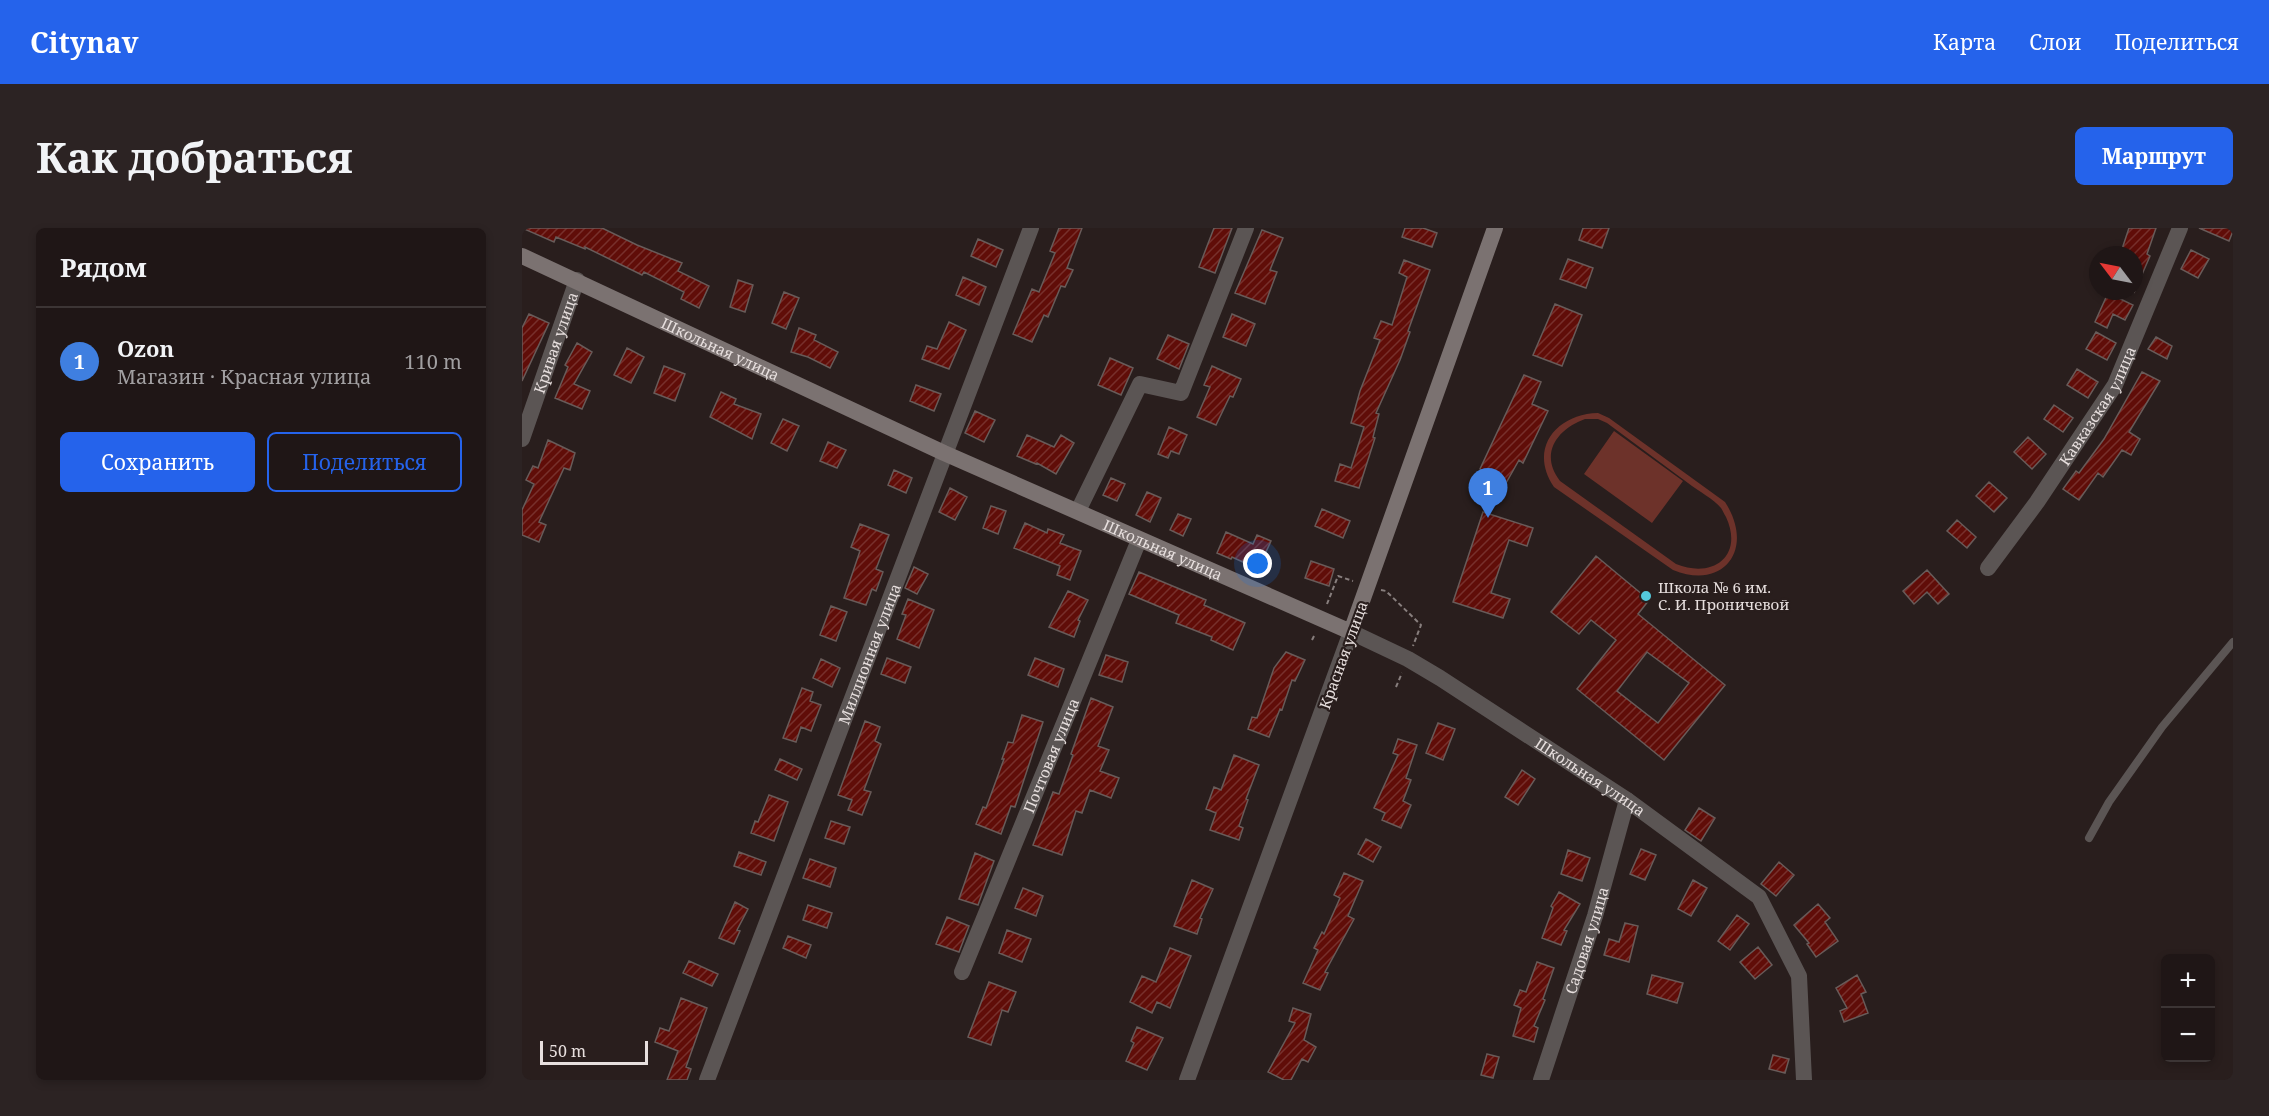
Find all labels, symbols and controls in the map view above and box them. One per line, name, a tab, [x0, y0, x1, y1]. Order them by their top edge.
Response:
text: Citynav	[30, 23, 139, 61]
text: Карта	[1933, 28, 1996, 56]
text: Слои	[2029, 28, 2081, 56]
text: Поделиться	[2114, 28, 2239, 56]
button: Маршрут	[2075, 127, 2233, 185]
text: Как добраться	[36, 128, 353, 185]
north arrow	[2089, 246, 2143, 300]
text: Рядом	[60, 249, 147, 285]
street label: Кривая улица	[529, 289, 582, 396]
street label: Школьная улица	[658, 312, 783, 385]
text: Ozon	[117, 333, 174, 363]
street label: Кавказская улица	[2054, 343, 2140, 469]
text: 1	[74, 348, 85, 375]
text: 110 m	[404, 348, 462, 375]
text: Магазин · Красная улица	[117, 363, 371, 390]
button: Сохранить	[60, 432, 255, 492]
button: Поделиться	[267, 432, 462, 492]
pin: 1	[1468, 468, 1508, 518]
street label: Школьная улица	[1100, 514, 1226, 584]
your location	[1243, 549, 1272, 578]
place label: Школа № 6 им. С. И. Проничевой	[1658, 577, 1789, 614]
street label: Миллионная улица	[833, 580, 905, 727]
marker: Школа № 6 им. С. И. Проничевой	[1639, 589, 1653, 603]
street label: Красная улица	[1314, 598, 1372, 712]
street label: Почтовая улица	[1018, 695, 1083, 816]
street label: Школьная улица	[1531, 733, 1650, 820]
street label: Садовая улица	[1560, 884, 1613, 996]
map controls	[2161, 954, 2215, 1062]
button: +	[2161, 954, 2215, 1008]
button: −	[2161, 1008, 2215, 1062]
scale bar	[540, 1038, 648, 1066]
text: 50 m	[549, 1040, 586, 1062]

